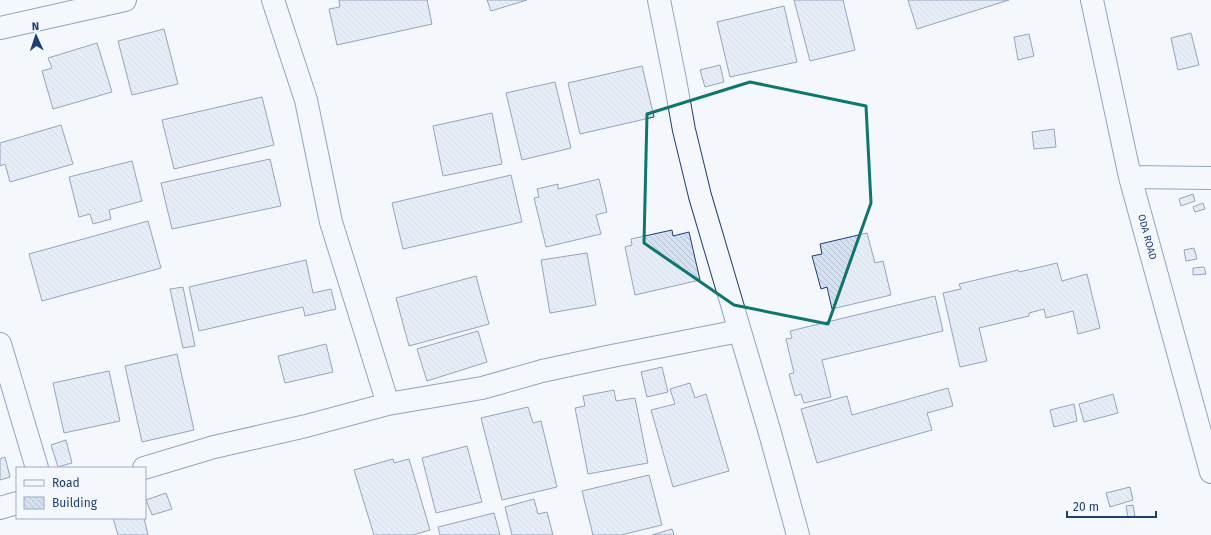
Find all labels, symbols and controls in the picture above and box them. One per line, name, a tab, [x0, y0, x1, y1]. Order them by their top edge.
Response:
north arrow	[16, 16, 56, 56]
text: N	[32, 20, 39, 33]
street label: ODA ROAD	[1135, 213, 1159, 261]
legend	[16, 467, 146, 519]
text: Road	[52, 476, 80, 490]
scale bar	[1067, 493, 1156, 519]
text: Building	[52, 496, 98, 510]
text: 20 m	[1073, 500, 1099, 514]

